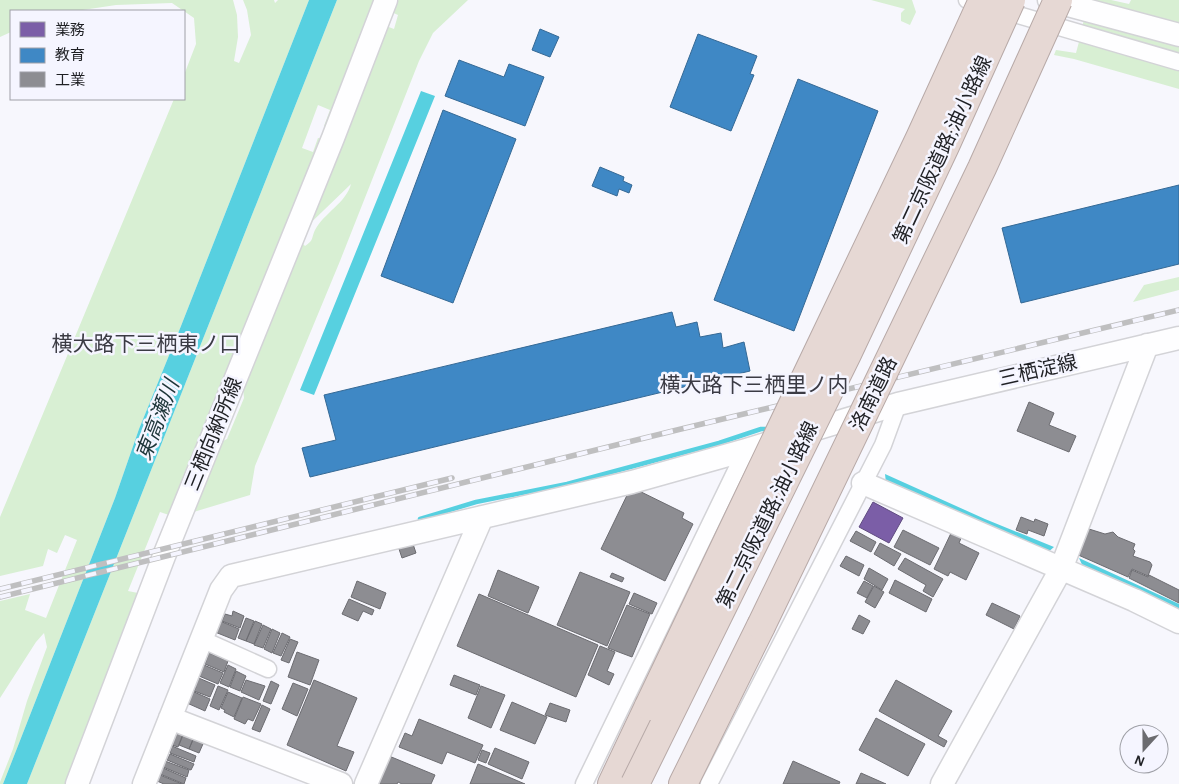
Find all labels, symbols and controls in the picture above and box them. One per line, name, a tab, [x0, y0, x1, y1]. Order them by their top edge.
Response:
legend	[10, 10, 185, 100]
text: 業務	[55, 22, 85, 38]
text: 教育	[55, 47, 85, 63]
street label: 第二京阪道路;油小路線	[889, 52, 995, 247]
text: 工業	[55, 72, 85, 88]
district label: 横大路下三栖東ノ口	[52, 333, 241, 355]
street label: 三栖淀線	[996, 350, 1079, 390]
street label: 洛南道路	[847, 353, 901, 434]
street label: 三栖向納所線	[180, 374, 246, 493]
district label: 横大路下三栖里ノ内	[660, 374, 849, 396]
water label: 東高瀬川	[132, 375, 184, 463]
street label: 第二京阪道路;油小路線	[712, 418, 822, 611]
north arrow	[1119, 724, 1169, 774]
text: N	[1133, 752, 1147, 768]

